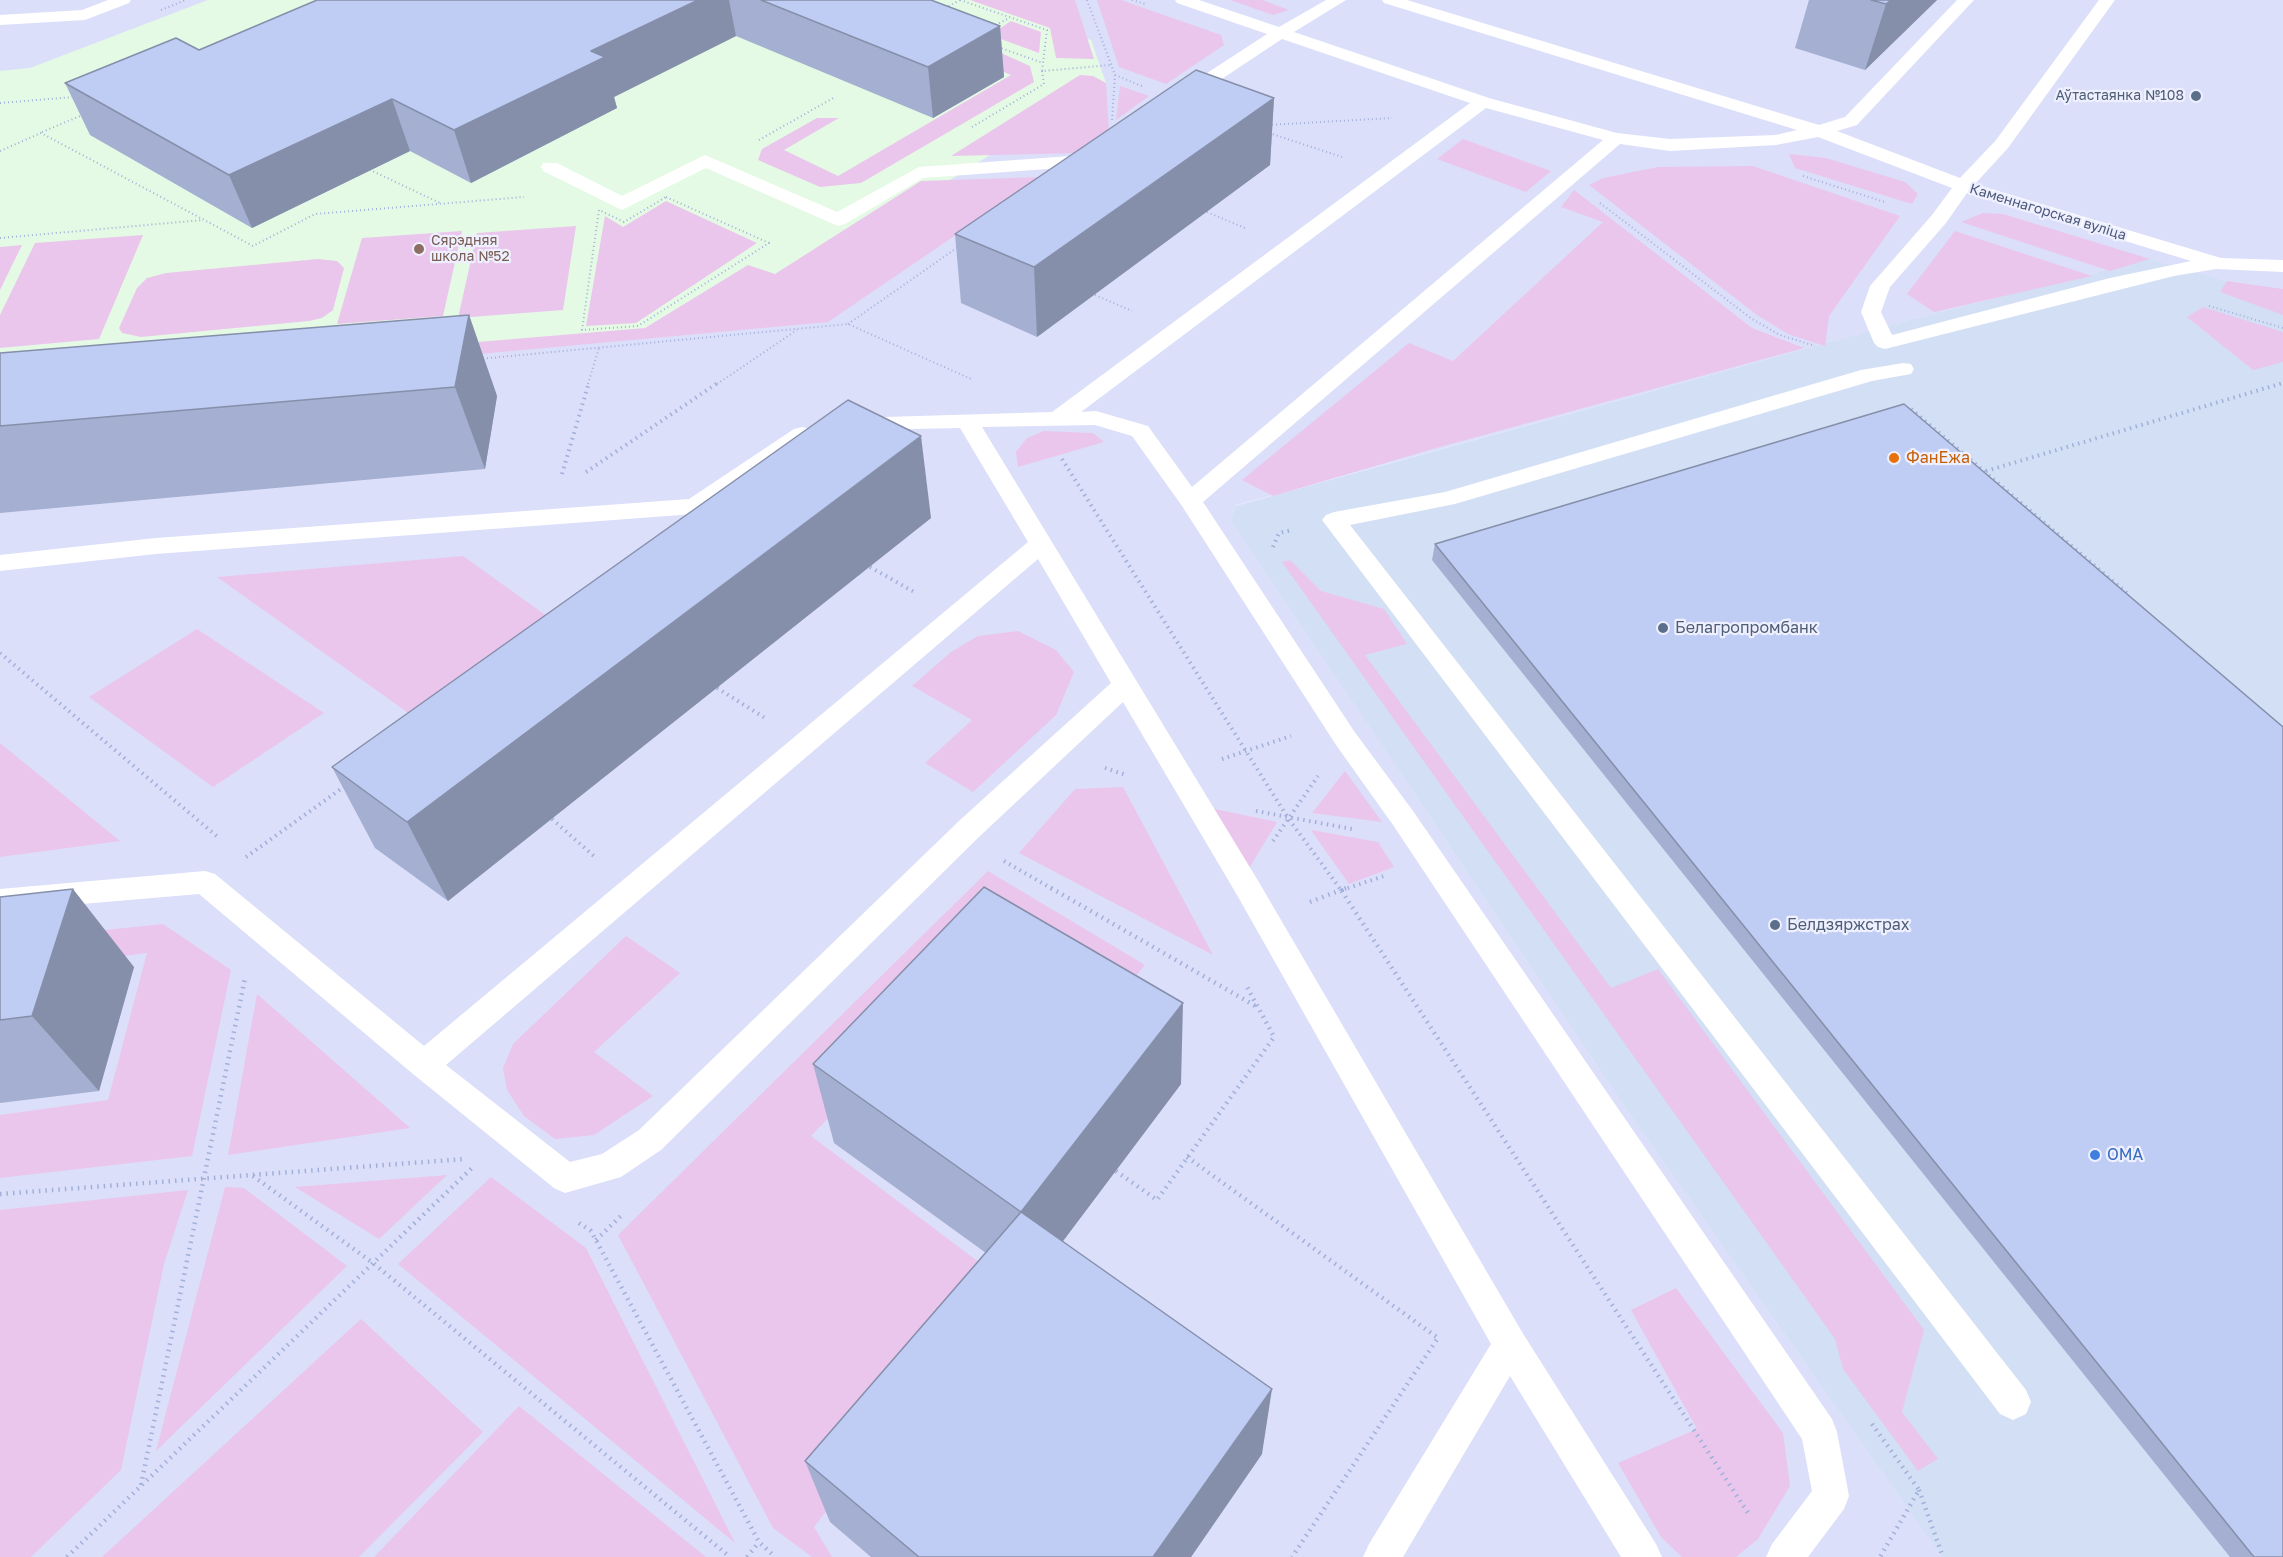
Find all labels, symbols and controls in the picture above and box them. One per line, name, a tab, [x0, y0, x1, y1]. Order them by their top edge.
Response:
place label: Аўтастаянка №108	[2056, 88, 2184, 104]
marker: Аўтастаянка №108	[2189, 89, 2203, 103]
street label: Каменнагорская вуліца	[1968, 180, 2128, 244]
place label: Сярэдняя школа №52	[431, 233, 510, 266]
marker: Сярэдняя школа №52	[412, 242, 426, 256]
place label: ФанЕжа	[1906, 448, 1970, 468]
marker: ФанЕжа	[1887, 451, 1901, 465]
place label: Белагропромбанк	[1675, 618, 1818, 638]
marker: Белагропромбанк	[1656, 621, 1670, 635]
place label: Белдзяржстрах	[1787, 915, 1910, 935]
marker: Белдзяржстрах	[1768, 918, 1782, 932]
place label: ОМА	[2107, 1145, 2143, 1165]
marker: ОМА	[2088, 1148, 2102, 1162]

